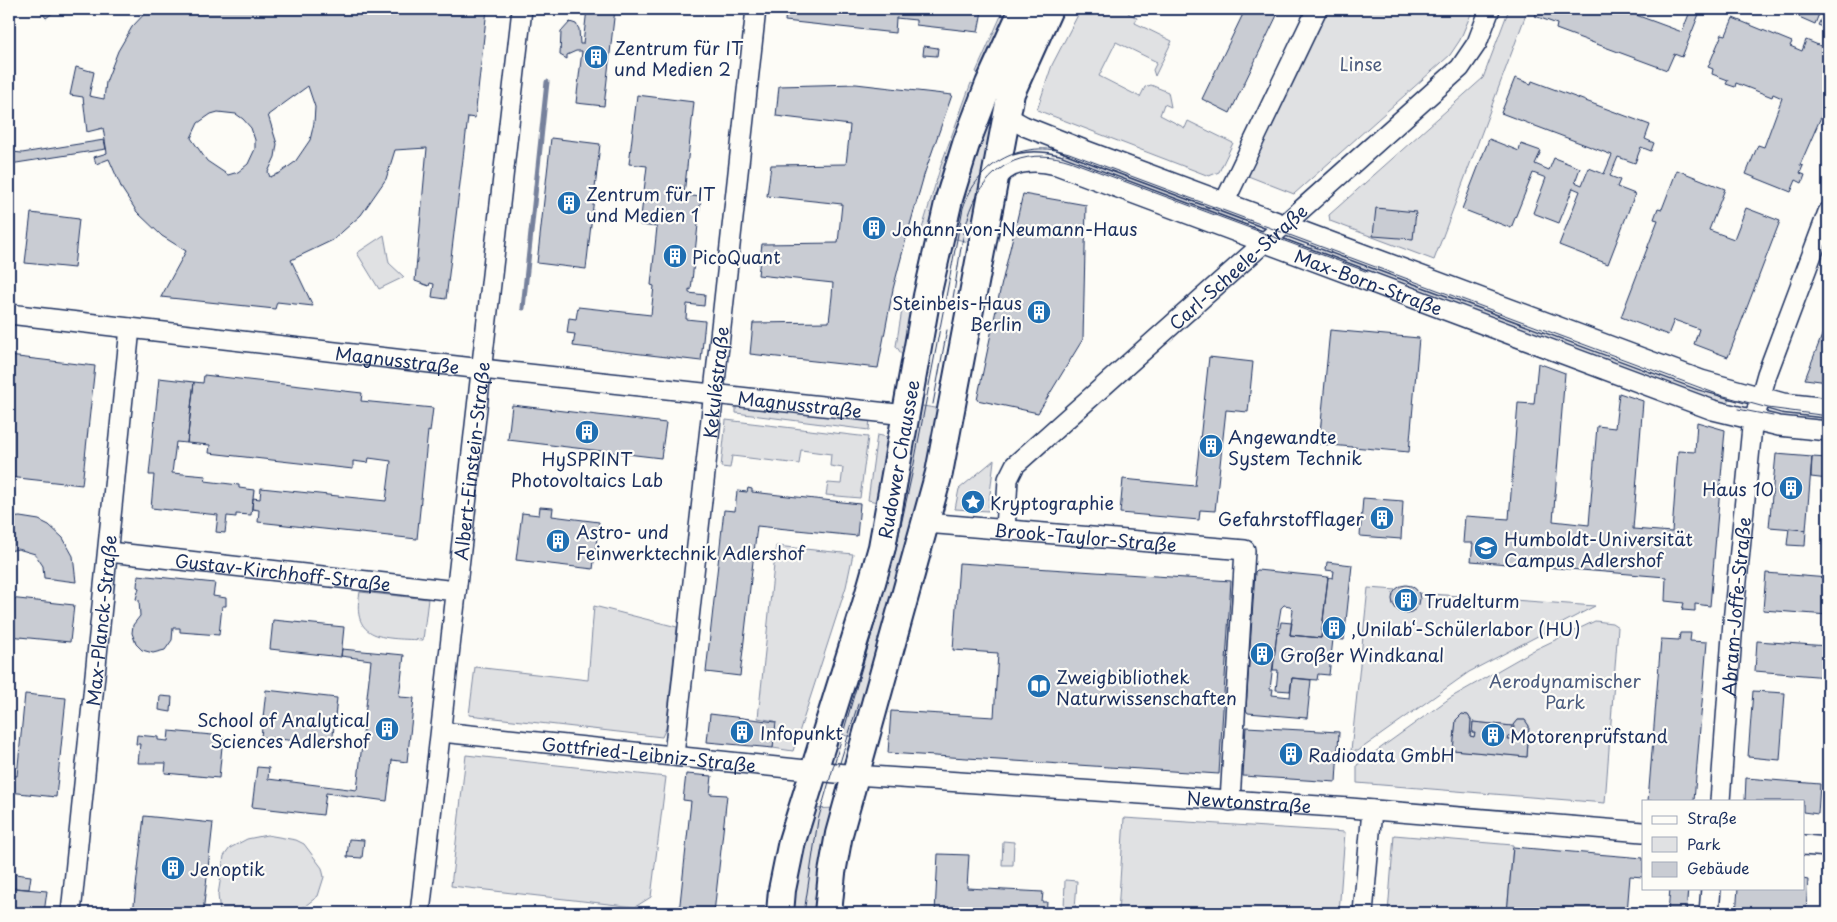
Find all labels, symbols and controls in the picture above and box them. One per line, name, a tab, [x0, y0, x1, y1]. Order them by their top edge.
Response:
place label: Zentrum für IT und Medien 2	[614, 34, 744, 82]
building icon: Zentrum für IT und Medien 2	[583, 44, 609, 70]
park label: Linse	[1340, 50, 1383, 77]
place label: Zentrum für IT und Medien 1	[586, 180, 716, 228]
building icon: Zentrum für IT und Medien 1	[556, 190, 582, 216]
street label: Carl-Scheele-Straße	[1162, 197, 1313, 336]
building icon: Johann-von-Neumann-Haus	[861, 215, 887, 241]
place label: Johann-von-Neumann-Haus	[892, 215, 1137, 242]
street label: Max-Born-Straße	[1291, 241, 1447, 321]
building icon: PicoQuant	[662, 243, 688, 269]
place label: PicoQuant	[692, 243, 780, 270]
place label: Steinbeis-Haus Berlin	[892, 289, 1022, 337]
building icon: Steinbeis-Haus Berlin	[1026, 299, 1052, 325]
street label: Kekuléstraße	[695, 325, 735, 440]
street label: Magnusstraße	[334, 339, 461, 380]
street label: Albert-Einstein-Straße	[446, 360, 496, 562]
street label: Rudower Chaussee	[870, 377, 925, 541]
street label: Magnusstraße	[736, 383, 863, 424]
building icon: HySPRINT Photovoltaics Lab	[574, 419, 600, 445]
place label: Angewandte System Technik	[1228, 423, 1362, 471]
building icon: Angewandte System Technik	[1198, 433, 1224, 459]
place label: HySPRINT Photovoltaics Lab	[511, 445, 663, 493]
place label: Haus 10	[1702, 475, 1774, 502]
building icon: Haus 10	[1778, 475, 1804, 501]
place icon: Kryptographie	[960, 489, 986, 515]
place label: Kryptographie	[990, 489, 1114, 516]
place label: Gefahrstofflager	[1218, 505, 1365, 532]
building icon: Gefahrstofflager	[1369, 505, 1395, 531]
street label: Brook-Taylor-Straße	[993, 515, 1178, 558]
street label: Abram-Joffe-Straße	[1714, 516, 1757, 697]
place label: Astro- und Feinwerktechnik Adlershof	[576, 518, 807, 566]
place label: Humboldt-Universität Campus Adlershof	[1504, 525, 1693, 573]
building icon: Astro- und Feinwerktechnik Adlershof	[545, 528, 571, 554]
street label: Max-Planck-Straße	[78, 534, 123, 707]
school or university icon: Humboldt-Universität Campus Adlershof	[1473, 535, 1499, 561]
street label: Gustav-Kirchhoff-Straße	[174, 546, 392, 597]
building icon: Trudelturm	[1393, 587, 1419, 613]
place label: Trudelturm	[1424, 587, 1520, 614]
building icon: ‚Unilab‘-Schülerlabor (HU)	[1321, 615, 1347, 641]
place label: ‚Unilab‘-Schülerlabor (HU)	[1352, 615, 1580, 642]
building icon: Großer Windkanal	[1249, 641, 1275, 667]
place label: Großer Windkanal	[1280, 641, 1444, 668]
place label: Zweigbibliothek Naturwissenschaften	[1056, 663, 1237, 711]
park label: Aerodynamischer Park	[1489, 667, 1642, 715]
library icon: Zweigbibliothek Naturwissenschaften	[1026, 673, 1052, 699]
place label: School of Analytical Sciences Adlershof	[197, 706, 372, 754]
building icon: School of Analytical Sciences Adlershof	[374, 716, 400, 742]
building icon: Infopunkt	[729, 719, 755, 745]
place label: Infopunkt	[760, 719, 843, 746]
building icon: Motorenprüfstand	[1480, 722, 1506, 748]
place label: Motorenprüfstand	[1510, 722, 1668, 749]
street label: Gottfried-Leibniz-Straße	[541, 729, 757, 778]
building icon: Radiodata GmbH	[1278, 741, 1304, 767]
place label: Radiodata GmbH	[1308, 741, 1455, 768]
street label: Newtonstraße	[1186, 784, 1312, 819]
legend	[1642, 800, 1804, 890]
text: Straße	[1687, 806, 1737, 829]
text: Park	[1687, 832, 1721, 855]
building icon: Jenoptik	[160, 855, 186, 881]
place label: Jenoptik	[190, 855, 265, 882]
text: Gebäude	[1687, 856, 1749, 879]

